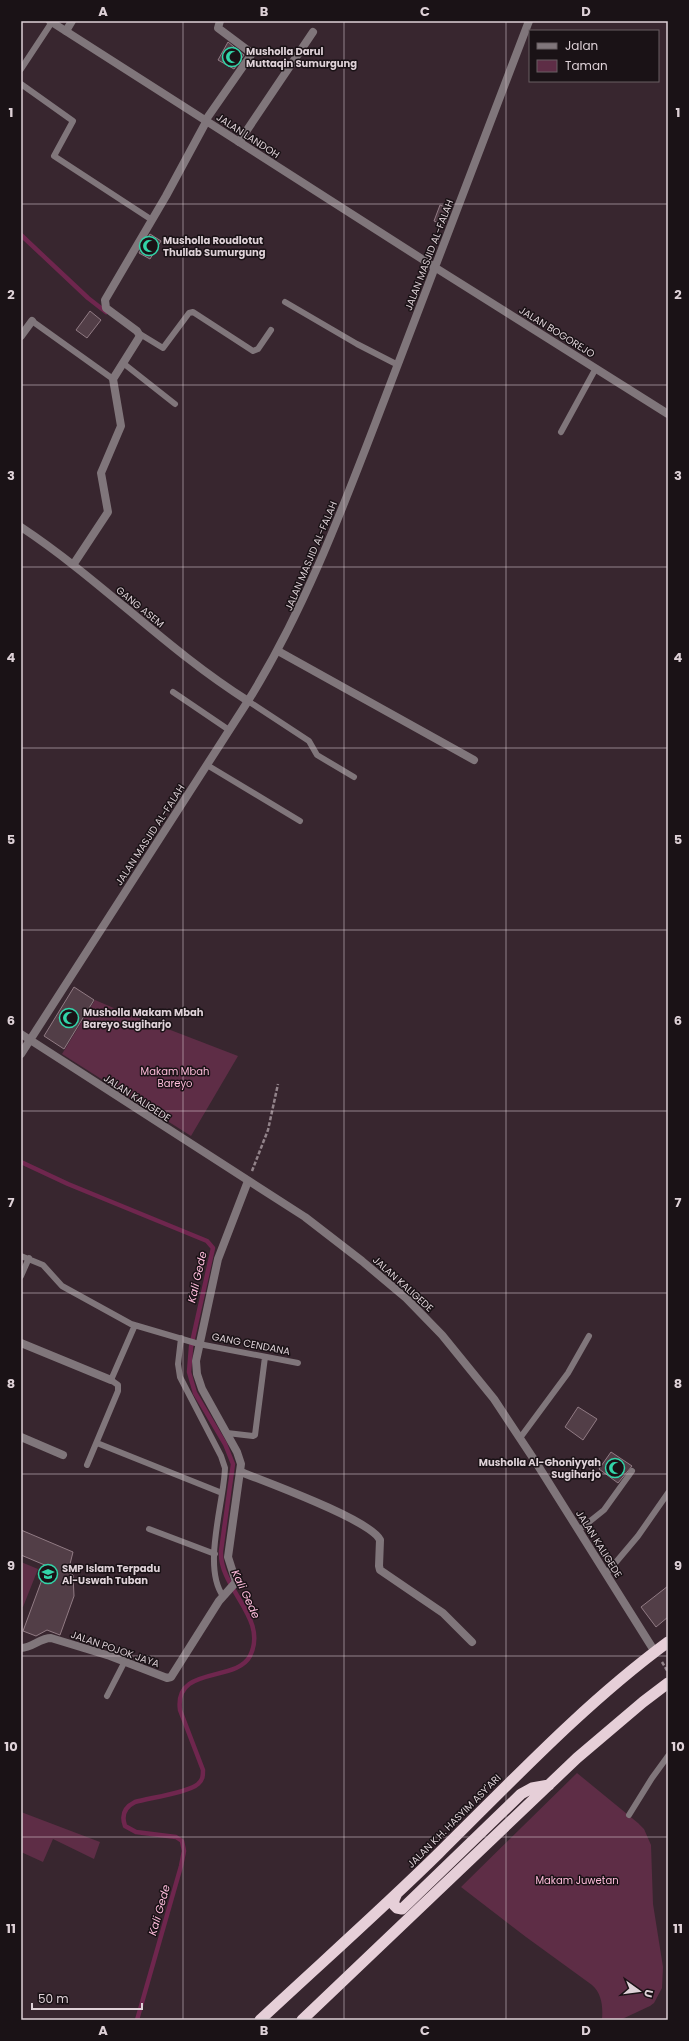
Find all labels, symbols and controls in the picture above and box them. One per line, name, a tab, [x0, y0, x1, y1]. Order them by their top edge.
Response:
text: A	[98, 2, 108, 21]
text: B	[260, 2, 269, 21]
text: C	[420, 2, 430, 21]
text: D	[581, 2, 591, 21]
legend	[529, 30, 659, 82]
text: Jalan	[565, 37, 598, 54]
place label: Musholla Darul Muttaqin Sumurgung	[246, 44, 357, 71]
mosque icon: Musholla Darul Muttaqin Sumurgung	[221, 46, 243, 68]
text: Taman	[565, 57, 608, 74]
text: 1	[9, 103, 13, 122]
text: 1	[676, 103, 680, 122]
street label: JALAN LANDOH	[213, 110, 283, 162]
street label: JALAN MASJID AL-FALAH	[401, 197, 457, 313]
place label: Musholla Roudlotut Thullab Sumurgung	[163, 233, 266, 260]
mosque icon: Musholla Roudlotut Thullab Sumurgung	[138, 235, 160, 257]
text: 2	[7, 285, 15, 304]
text: 2	[674, 285, 682, 304]
street label: JALAN BOGOREJO	[516, 303, 598, 361]
text: 3	[7, 466, 15, 485]
text: 3	[674, 466, 682, 485]
street label: JALAN MASJID AL-FALAH	[281, 499, 341, 613]
street label: GANG ASEM	[113, 583, 167, 631]
text: 4	[7, 648, 16, 667]
text: 4	[674, 648, 683, 667]
street label: JALAN MASJID AL-FALAH	[112, 781, 188, 889]
text: 5	[7, 830, 15, 849]
text: 5	[674, 830, 682, 849]
place label: Musholla Makam Mbah Bareyo Sugiharjo	[83, 1005, 204, 1032]
mosque icon: Musholla Makam Mbah Bareyo Sugiharjo	[58, 1007, 80, 1029]
text: 6	[7, 1011, 15, 1030]
text: 6	[674, 1011, 682, 1030]
park label: Makam Mbah Bareyo	[141, 1064, 209, 1091]
street label: JALAN KALIGEDE	[100, 1071, 174, 1125]
text: 7	[8, 1193, 15, 1212]
text: 7	[675, 1193, 682, 1212]
water label: Kali Gede	[183, 1250, 211, 1304]
street label: JALAN KALIGEDE	[369, 1253, 437, 1315]
street label: GANG CENDANA	[211, 1329, 292, 1359]
text: 8	[7, 1374, 15, 1393]
text: 8	[674, 1374, 682, 1393]
place label: Musholla Al-Ghoniyyah Sugiharjo	[479, 1455, 602, 1482]
mosque icon: Musholla Al-Ghoniyyah Sugiharjo	[604, 1457, 626, 1479]
street label: JALAN KALIGEDE	[572, 1507, 626, 1581]
text: 9	[7, 1556, 15, 1575]
text: 9	[674, 1556, 682, 1575]
place label: SMP Islam Terpadu Al-Uswah Tuban	[62, 1561, 160, 1588]
school or university icon: SMP Islam Terpadu Al-Uswah Tuban	[37, 1563, 59, 1585]
water label: Kali Gede	[228, 1567, 264, 1621]
street label: JALAN POJOK JAYA	[69, 1627, 162, 1671]
text: 10	[4, 1737, 18, 1756]
text: 10	[671, 1737, 685, 1756]
street label: JALAN K.H. HASYIM ASY'ARI	[404, 1771, 504, 1871]
park label: Makam Juwetan	[535, 1873, 619, 1888]
water label: Kali Gede	[144, 1882, 174, 1937]
text: 11	[6, 1919, 16, 1938]
text: 11	[673, 1919, 683, 1938]
north arrow	[619, 1971, 659, 2011]
scale bar	[32, 1985, 142, 2011]
text: U	[640, 1988, 657, 1999]
text: 50 m	[38, 1990, 69, 2007]
text: A	[98, 2021, 108, 2040]
text: B	[260, 2021, 269, 2040]
text: C	[420, 2021, 430, 2040]
text: D	[581, 2021, 591, 2040]

